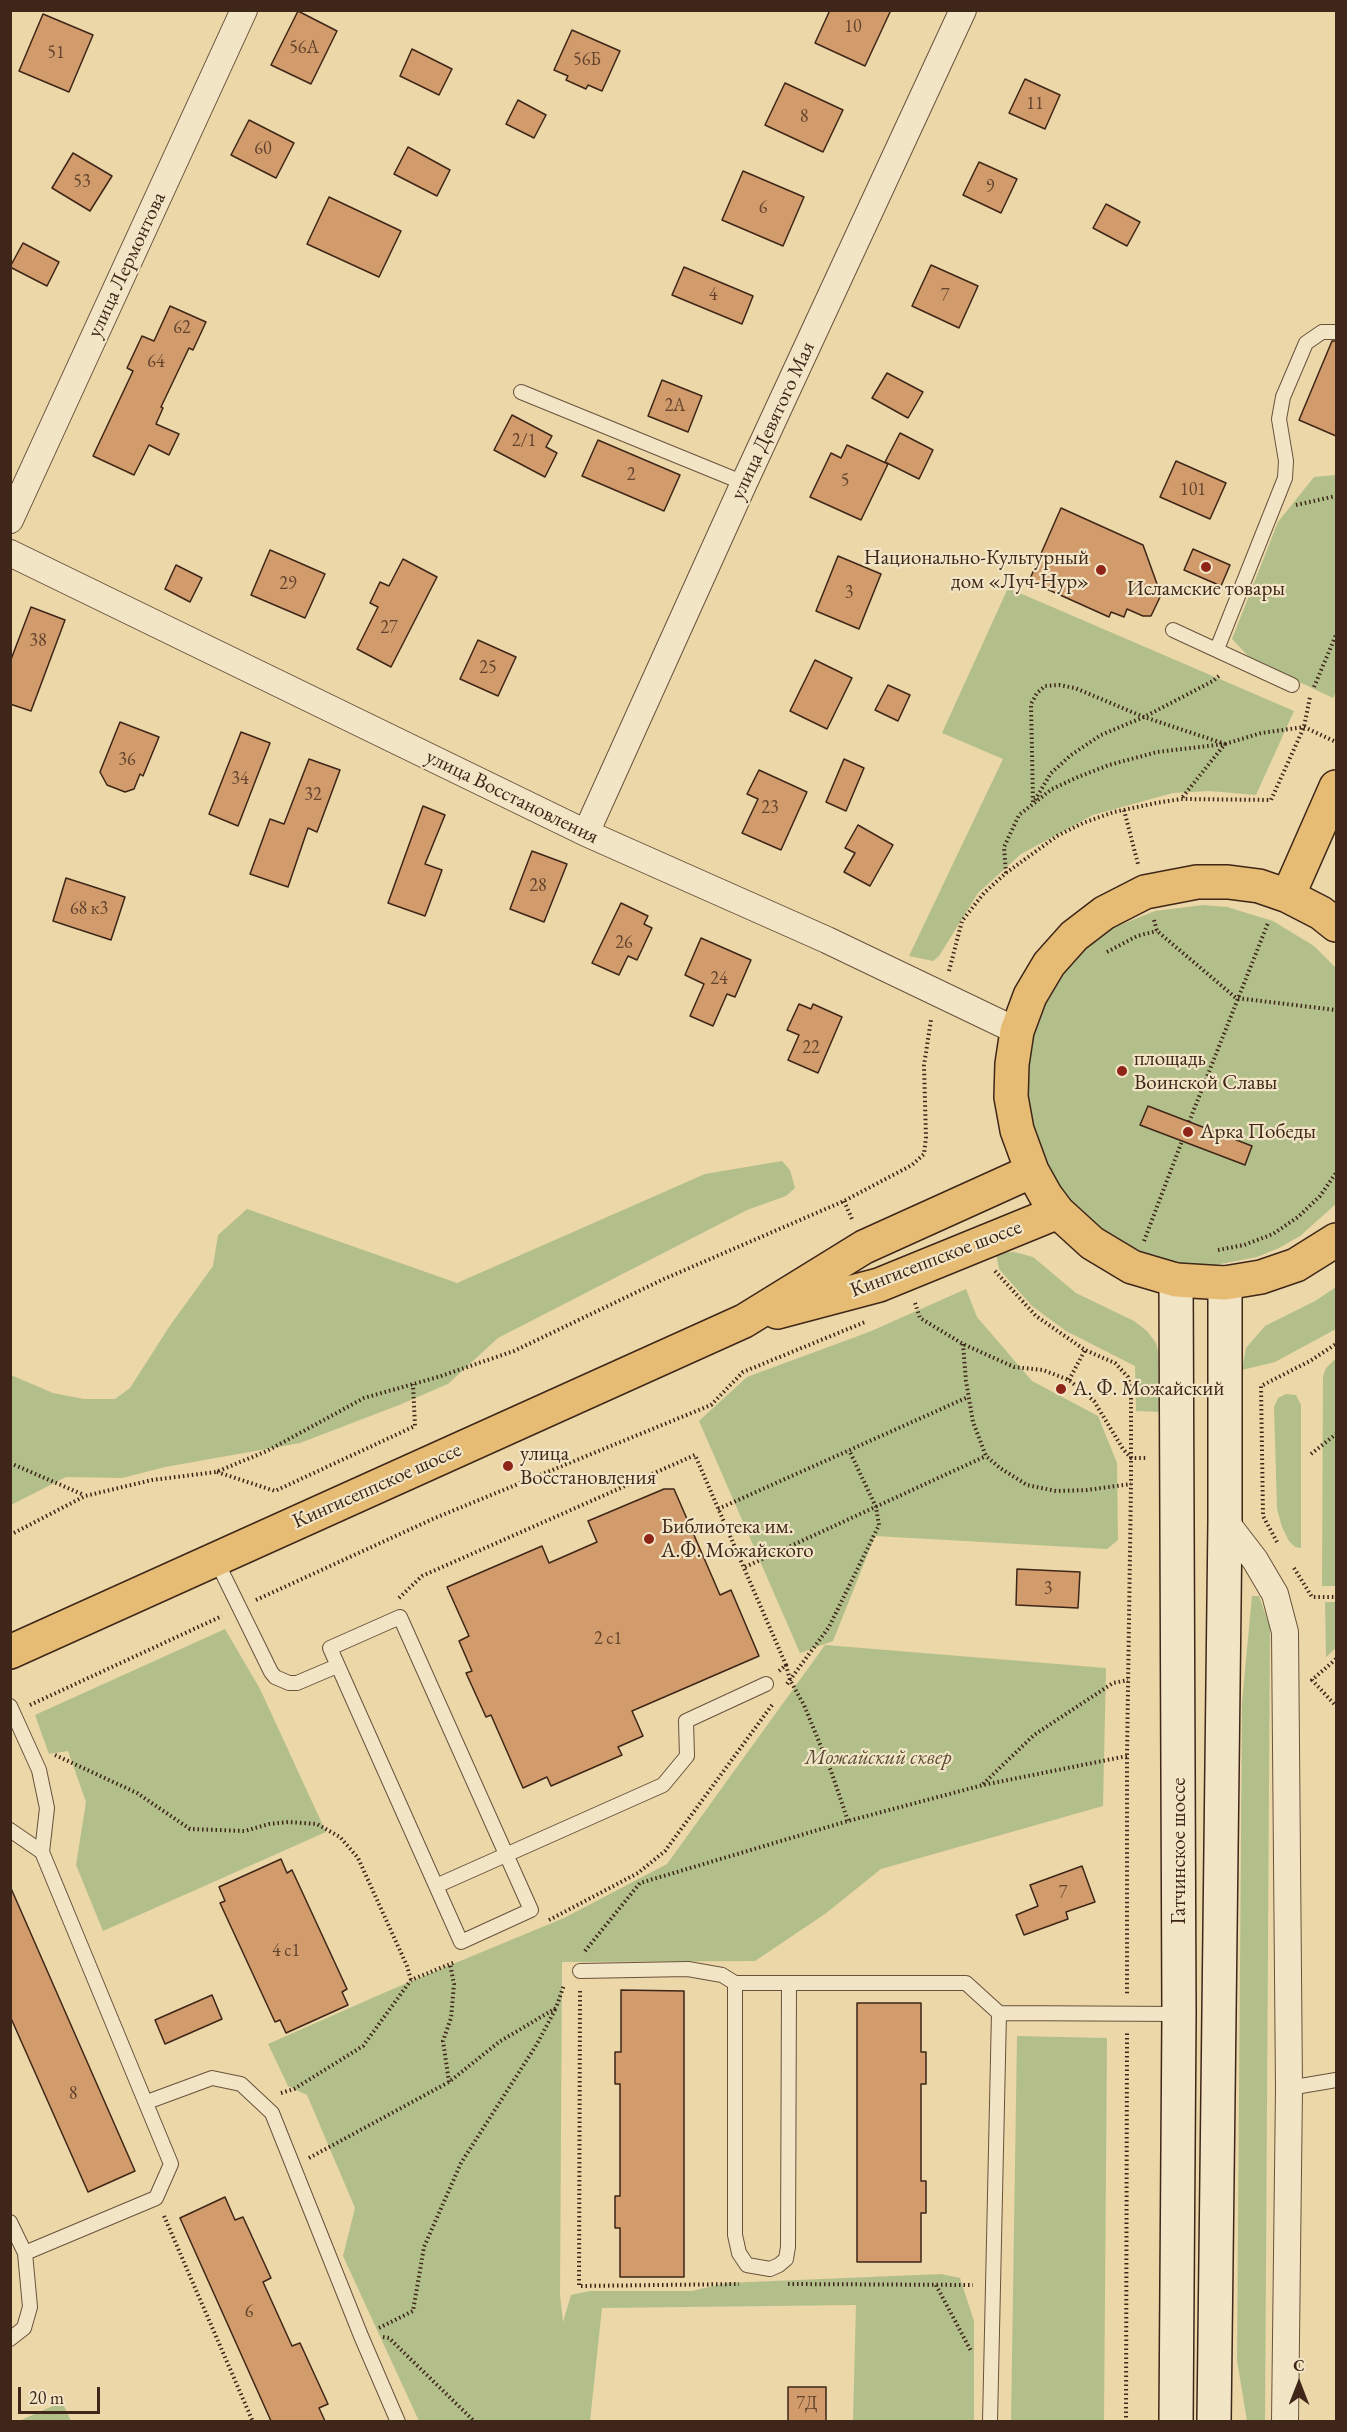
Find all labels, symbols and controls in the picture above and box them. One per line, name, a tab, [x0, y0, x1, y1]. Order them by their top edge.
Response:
house number: 10	[844, 16, 862, 38]
house number: 56А	[289, 37, 319, 59]
house number: 51	[47, 42, 65, 64]
house number: 56Б	[573, 49, 601, 71]
house number: 11	[1026, 93, 1044, 115]
house number: 8	[800, 106, 808, 128]
house number: 60	[254, 138, 272, 160]
house number: 53	[73, 171, 91, 193]
house number: 9	[986, 176, 994, 198]
street label: улица Лермонтова	[82, 188, 172, 342]
house number: 6	[759, 197, 767, 219]
house number: 4	[709, 284, 717, 306]
house number: 7	[941, 285, 949, 307]
house number: 62	[173, 317, 191, 339]
street label: улица Девятого Мая	[725, 338, 821, 504]
house number: 64	[147, 351, 165, 373]
house number: 2А	[664, 395, 686, 417]
house number: 2/1	[512, 430, 536, 452]
house number: 2	[627, 464, 635, 486]
house number: 5	[841, 470, 849, 492]
house number: 101	[1180, 479, 1206, 501]
place label: Национально-Культурный дом «Луч-Нур»	[864, 545, 1089, 595]
marker: Исламские товары	[1199, 560, 1213, 574]
marker: Национально-Культурный дом «Луч-Нур»	[1094, 563, 1108, 577]
house number: 29	[279, 573, 297, 595]
place label: Исламские товары	[1127, 576, 1285, 602]
house number: 3	[845, 582, 853, 604]
house number: 27	[380, 617, 398, 639]
house number: 38	[29, 630, 47, 652]
house number: 25	[479, 657, 497, 679]
street label: улица Восстановления	[421, 744, 603, 850]
house number: 36	[118, 749, 136, 771]
house number: 34	[231, 768, 249, 790]
house number: 32	[304, 784, 322, 806]
house number: 23	[761, 797, 779, 819]
house number: 28	[529, 875, 547, 897]
house number: 68 к3	[70, 898, 108, 920]
house number: 26	[615, 932, 633, 954]
house number: 24	[710, 968, 728, 990]
house number: 22	[802, 1037, 820, 1059]
place label: площадь Воинской Славы	[1134, 1046, 1277, 1096]
marker: площадь Воинской Славы	[1115, 1064, 1129, 1078]
place label: Арка Победы	[1200, 1119, 1316, 1145]
marker: Арка Победы	[1181, 1125, 1195, 1139]
street label: Кингисеппское шоссе	[847, 1215, 1025, 1303]
place label: А. Ф. Можайский	[1073, 1376, 1224, 1402]
marker: А. Ф. Можайский	[1054, 1382, 1068, 1396]
street label: Кингисеппское шоссе	[289, 1438, 465, 1534]
place label: улица Восстановления	[520, 1441, 656, 1491]
marker: улица Восстановления	[501, 1459, 515, 1473]
place label: Библиотека им. А.Ф. Можайского	[661, 1514, 814, 1564]
marker: Библиотека им. А.Ф. Можайского	[642, 1532, 656, 1546]
house number: 3	[1044, 1578, 1052, 1600]
house number: 2 с1	[594, 1628, 622, 1650]
park label: Можайский сквер	[805, 1745, 951, 1771]
street label: Гатчинское шоссе	[1166, 1778, 1192, 1924]
house number: 7	[1059, 1882, 1067, 1904]
house number: 4 с1	[272, 1940, 300, 1962]
house number: 8	[69, 2083, 77, 2105]
house number: 6	[245, 2301, 253, 2323]
north arrow	[1269, 2354, 1329, 2414]
text: С	[1293, 2355, 1305, 2376]
scale bar	[21, 2375, 104, 2413]
text: 20 m	[29, 2386, 64, 2409]
house number: 7Д	[796, 2393, 818, 2415]

